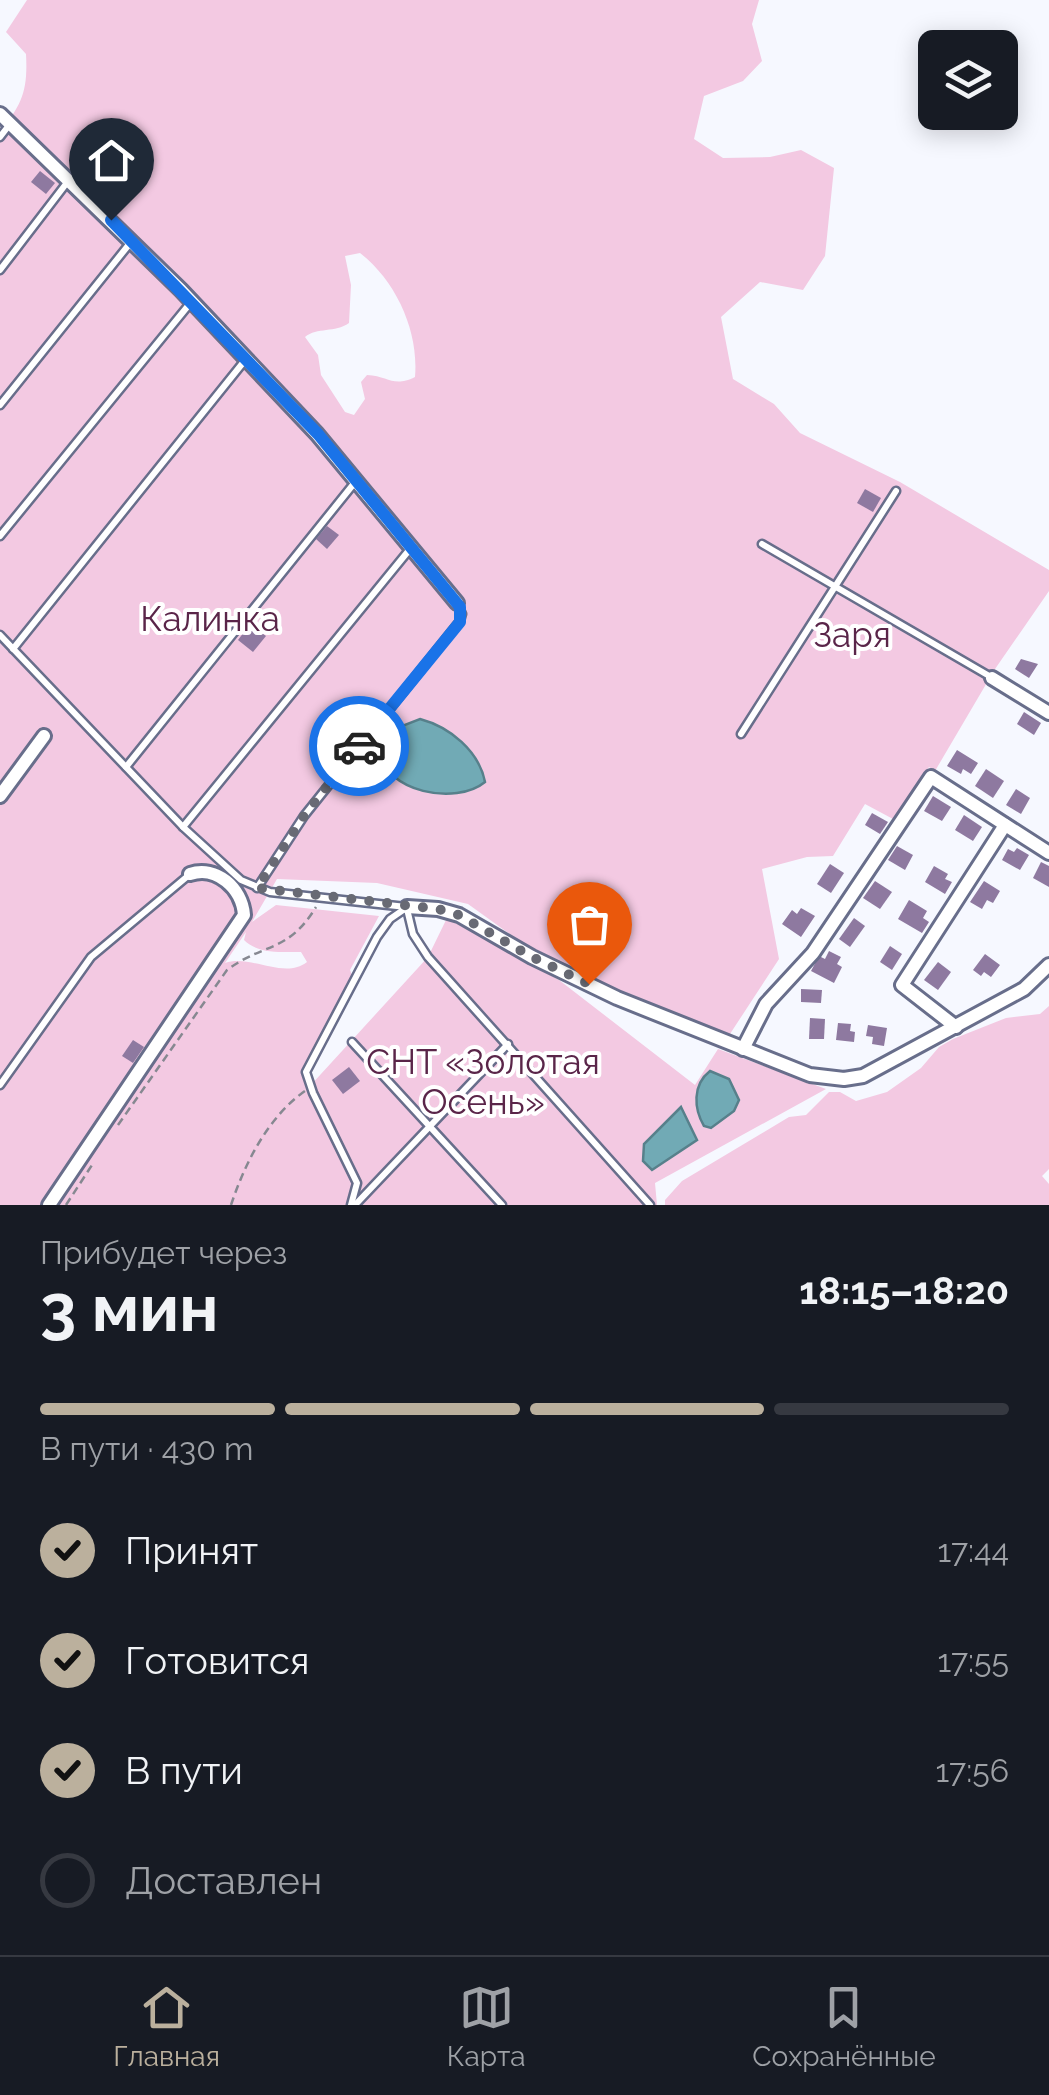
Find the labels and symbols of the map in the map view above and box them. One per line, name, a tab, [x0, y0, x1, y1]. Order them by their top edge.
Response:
pin	[69, 118, 154, 221]
park label: Калинка	[140, 598, 280, 639]
park label: Заря	[813, 614, 891, 655]
courier	[309, 696, 409, 796]
pin	[547, 882, 632, 985]
park label: СНТ «Золотая Осень»	[366, 1041, 600, 1122]

